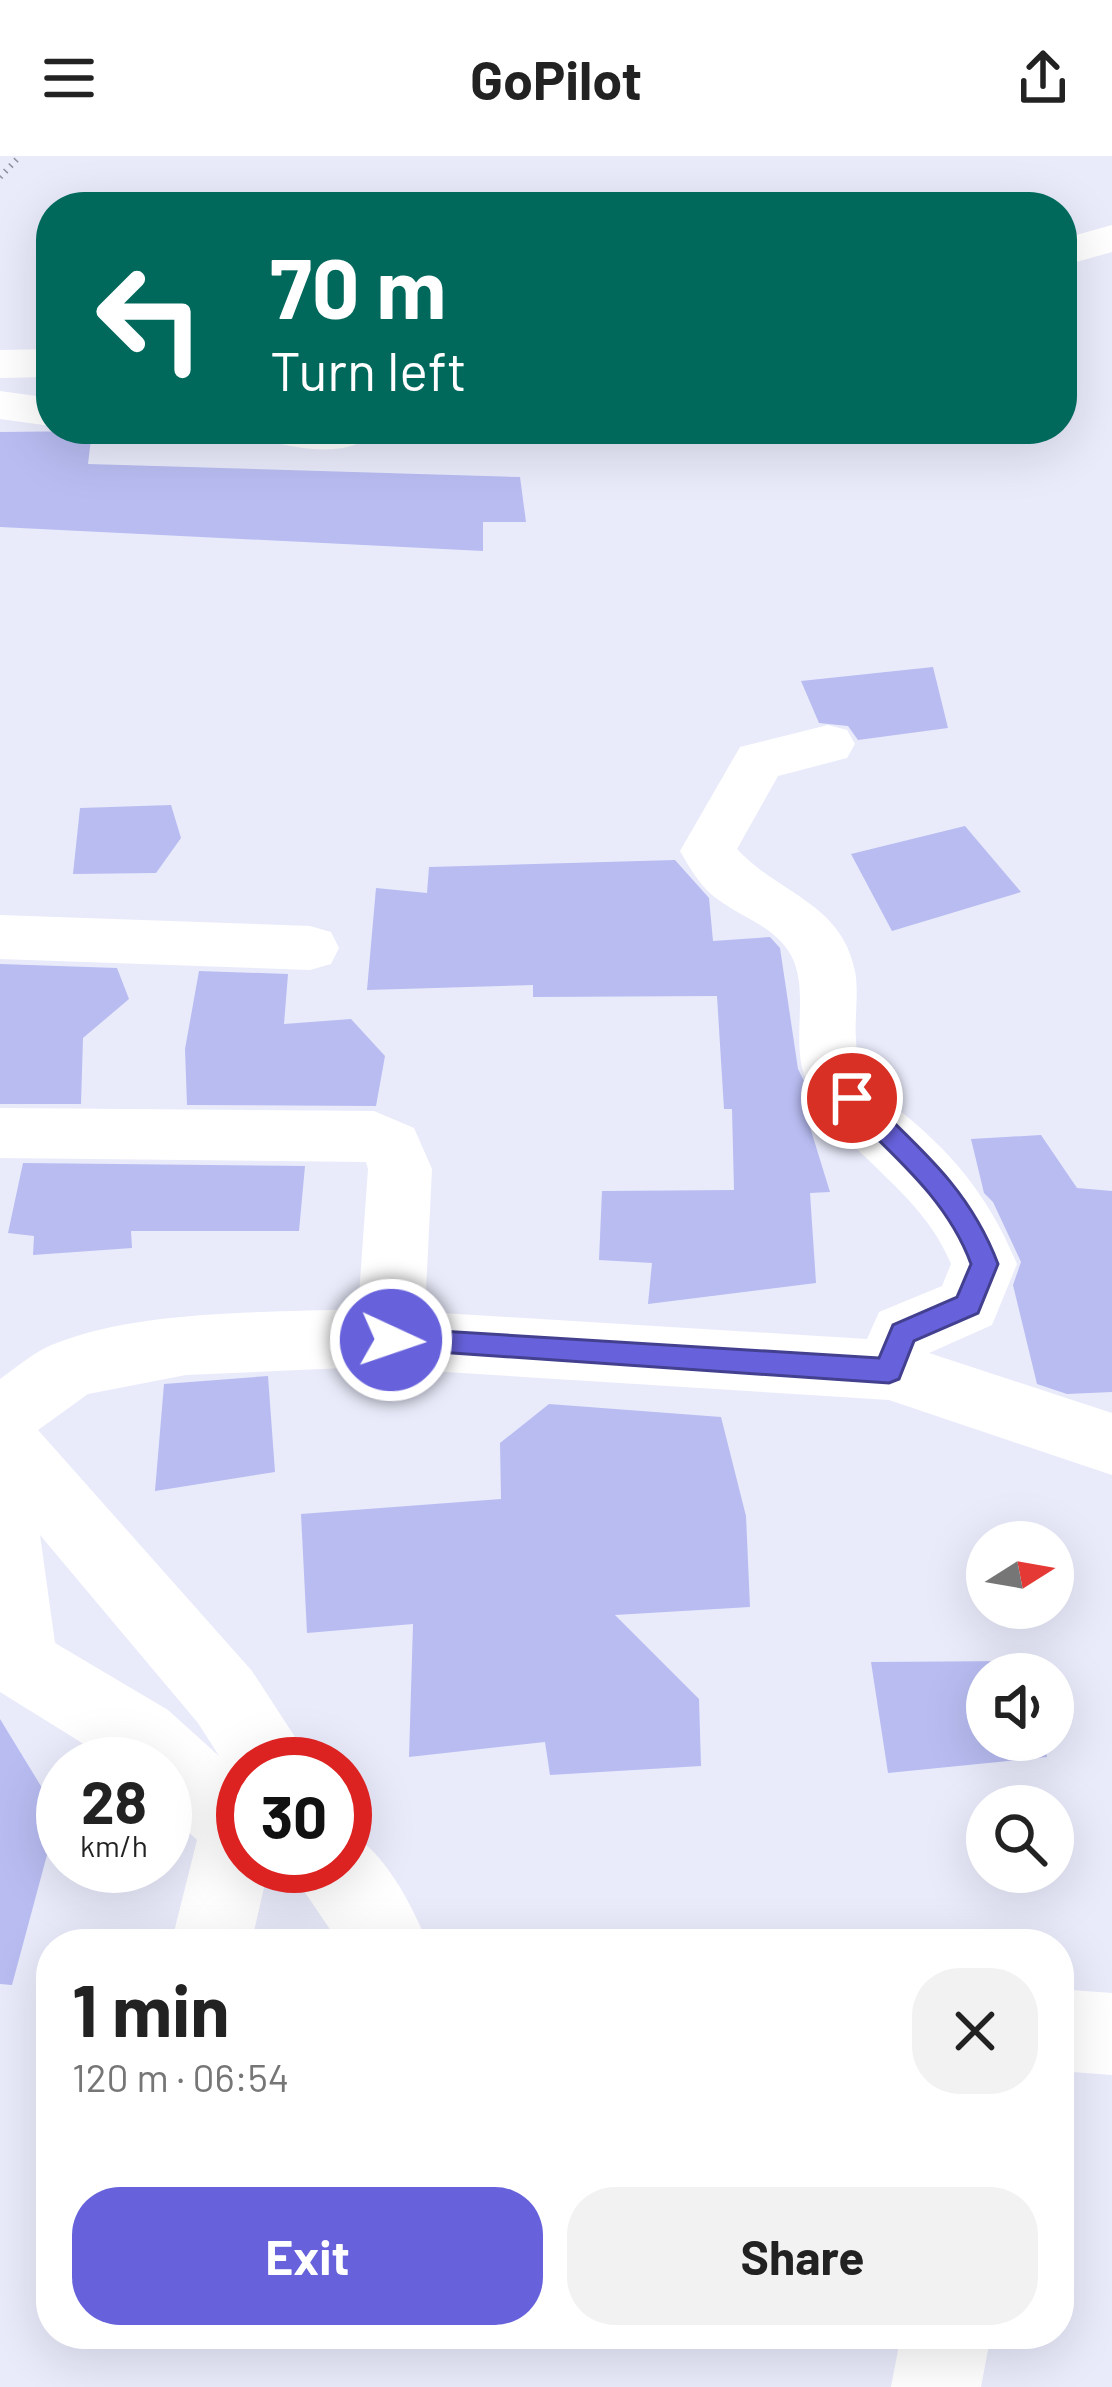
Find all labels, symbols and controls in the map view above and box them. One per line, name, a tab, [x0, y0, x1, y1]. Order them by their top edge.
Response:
icon: menu	[36, 45, 102, 111]
icon: share	[1010, 45, 1076, 111]
text: GoPilot	[470, 46, 642, 111]
text: 70 m	[270, 235, 446, 336]
icon: left	[72, 240, 228, 396]
text: Turn left	[270, 337, 467, 402]
pin	[801, 1047, 903, 1149]
icon: arrive	[819, 1065, 885, 1131]
position arrow	[328, 1277, 454, 1403]
north arrow	[966, 1521, 1074, 1629]
map controls	[966, 1521, 1074, 1893]
button: sound	[966, 1653, 1074, 1761]
speed limit sign: 30	[216, 1737, 372, 1893]
text: 28	[81, 1764, 147, 1836]
button: search	[966, 1785, 1074, 1893]
text: km/h	[80, 1827, 148, 1863]
text: 1 min	[72, 1965, 230, 2051]
button: close	[912, 1968, 1038, 2094]
text: 120 m · 06:54	[72, 2053, 289, 2100]
button: Exit	[72, 2187, 543, 2325]
button: Share	[567, 2187, 1038, 2325]

